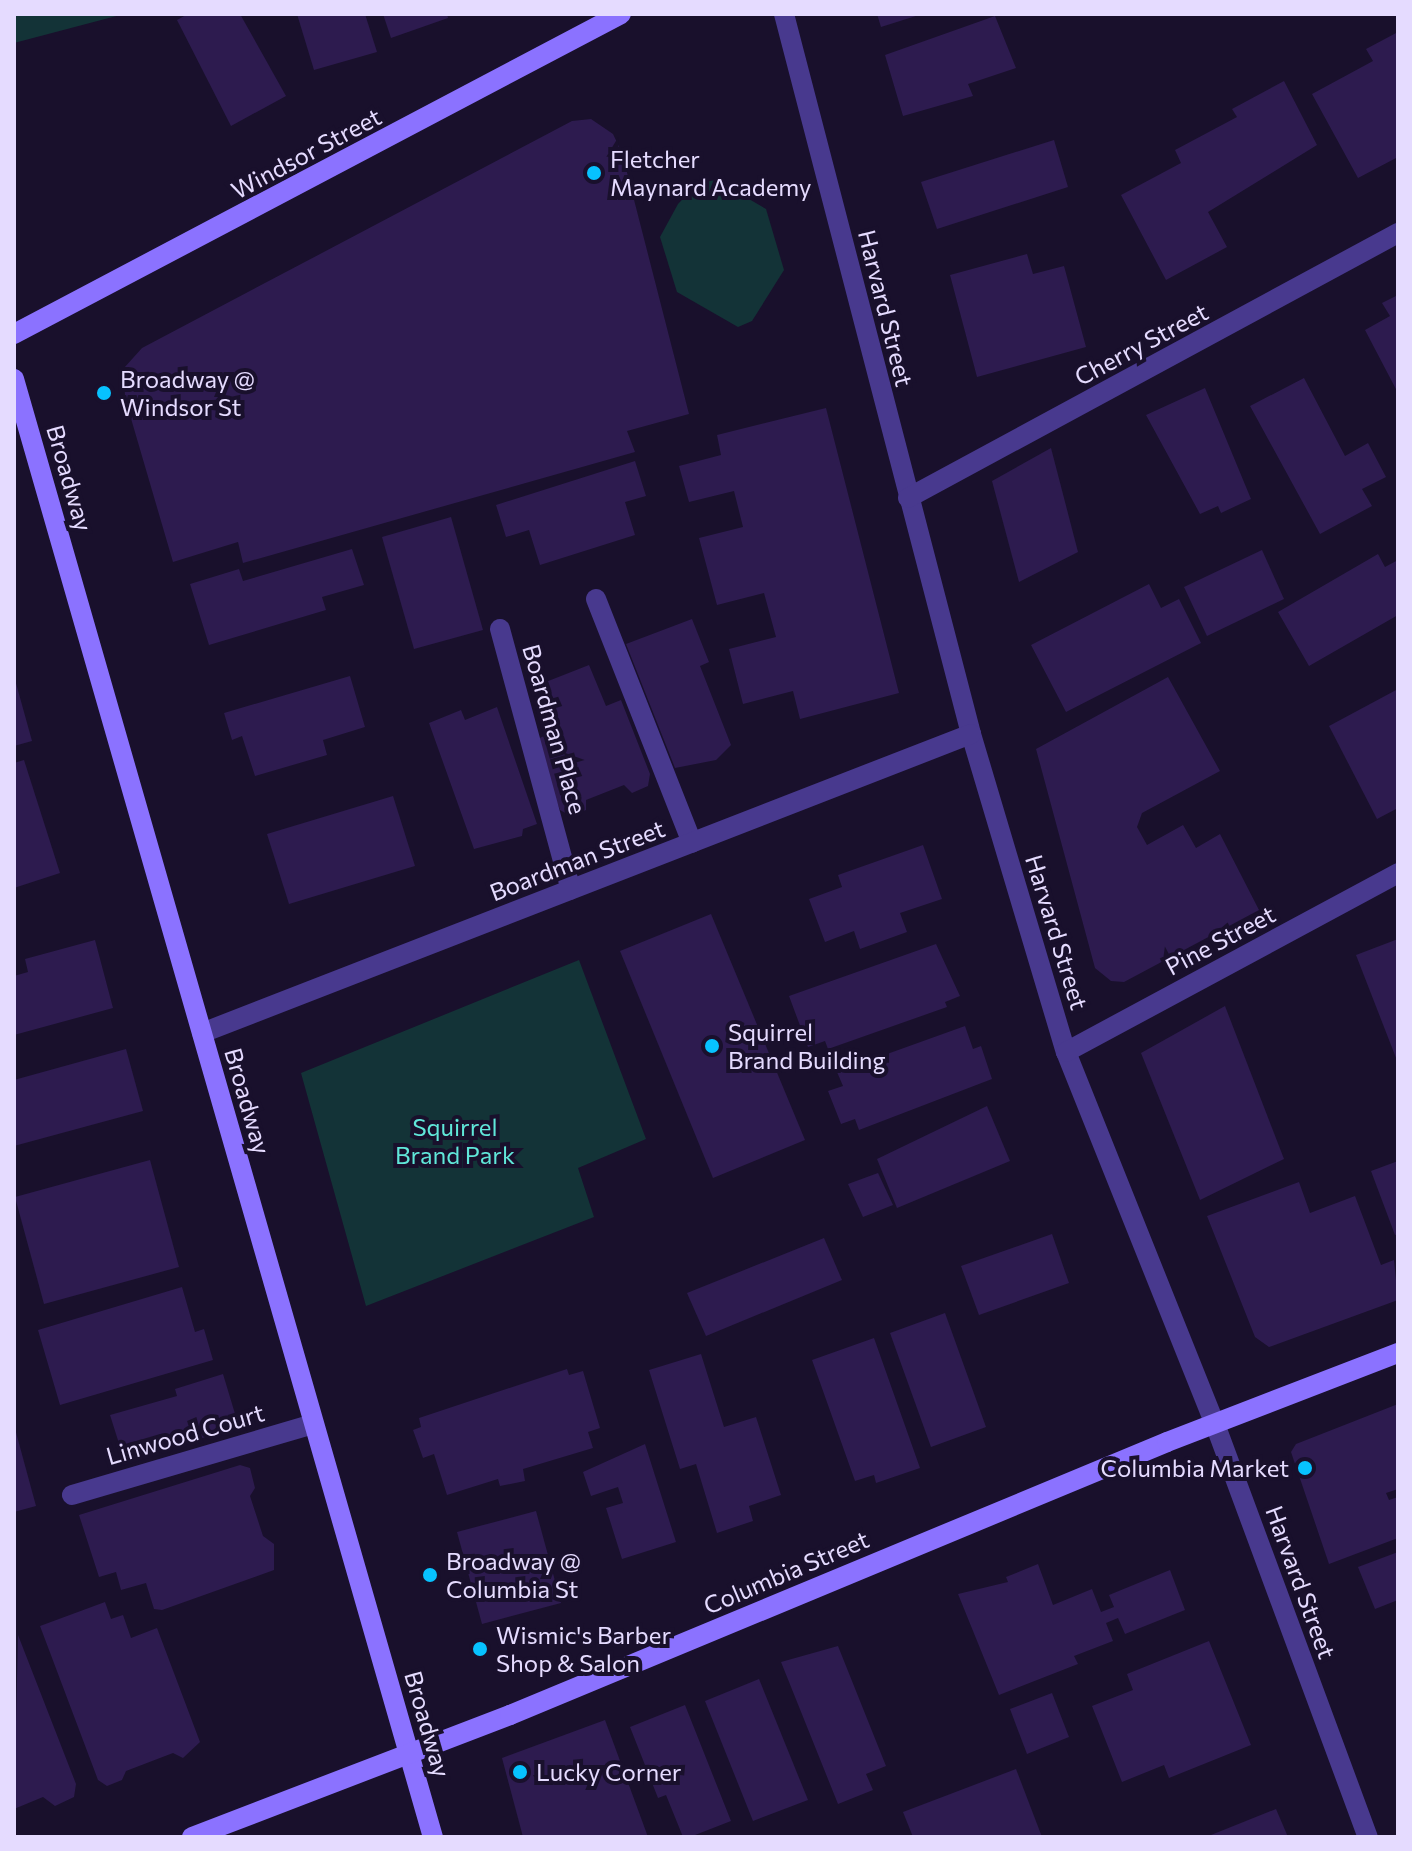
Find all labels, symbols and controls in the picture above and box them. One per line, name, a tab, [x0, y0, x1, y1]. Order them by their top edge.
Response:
street label: Windsor Street	[226, 101, 386, 205]
place label: Fletcher Maynard Academy	[610, 145, 811, 201]
marker: Fletcher Maynard Academy	[585, 164, 603, 182]
street label: Harvard Street	[853, 227, 919, 389]
street label: Cherry Street	[1069, 297, 1213, 391]
place label: Broadway @ Windsor St	[120, 365, 255, 421]
marker: Broadway @ Windsor St	[95, 384, 113, 402]
street label: Broadway	[41, 422, 99, 534]
street label: Boardman Place	[517, 641, 593, 817]
street label: Boardman Street	[485, 813, 669, 907]
street label: Harvard Street	[1020, 851, 1094, 1013]
street label: Pine Street	[1160, 899, 1280, 981]
place label: Squirrel Brand Building	[728, 1018, 886, 1074]
marker: Squirrel Brand Building	[703, 1037, 721, 1055]
street label: Broadway	[219, 1045, 277, 1157]
park label: Squirrel Brand Park	[395, 1113, 515, 1169]
street label: Linwood Court	[103, 1398, 267, 1470]
place label: Columbia Market	[1101, 1454, 1289, 1482]
marker: Columbia Market	[1296, 1459, 1314, 1477]
street label: Harvard Street	[1260, 1502, 1342, 1662]
street label: Columbia Street	[699, 1524, 873, 1620]
place label: Broadway @ Columbia St	[446, 1547, 581, 1603]
marker: Broadway @ Columbia St	[421, 1566, 439, 1584]
place label: Wismic's Barber Shop & Salon	[496, 1621, 671, 1677]
marker: Wismic's Barber Shop & Salon	[471, 1640, 489, 1658]
street label: Broadway	[399, 1668, 457, 1780]
place label: Lucky Corner	[536, 1758, 681, 1786]
marker: Lucky Corner	[511, 1763, 529, 1781]

